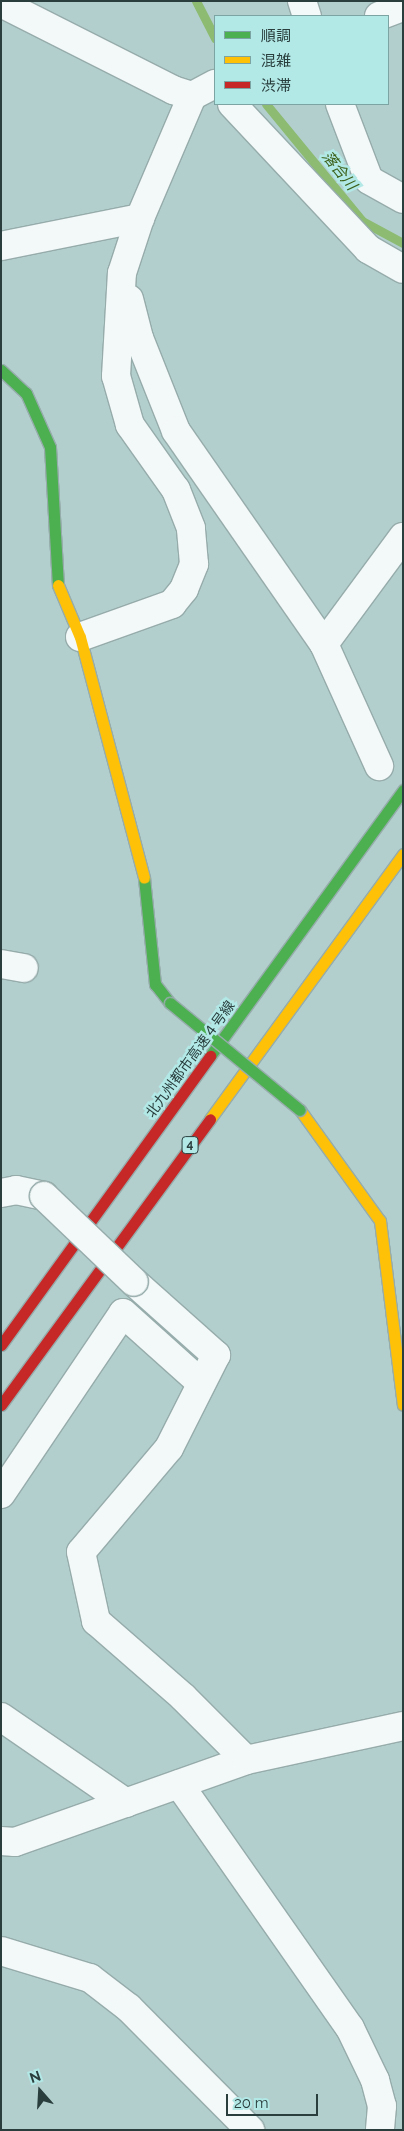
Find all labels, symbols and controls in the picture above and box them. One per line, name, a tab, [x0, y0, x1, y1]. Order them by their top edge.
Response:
legend	[214, 15, 389, 105]
text: 順調	[261, 27, 291, 45]
text: 混雑	[261, 52, 291, 70]
text: 渋滞	[261, 77, 291, 95]
water label: 落合川	[318, 148, 360, 194]
street label: 北九州都市高速４号線	[142, 997, 238, 1121]
road number: 4	[181, 1136, 199, 1154]
north arrow	[15, 2066, 65, 2116]
text: N	[27, 2068, 43, 2086]
scale bar	[229, 2084, 322, 2116]
text: 20 m	[234, 2094, 269, 2112]

